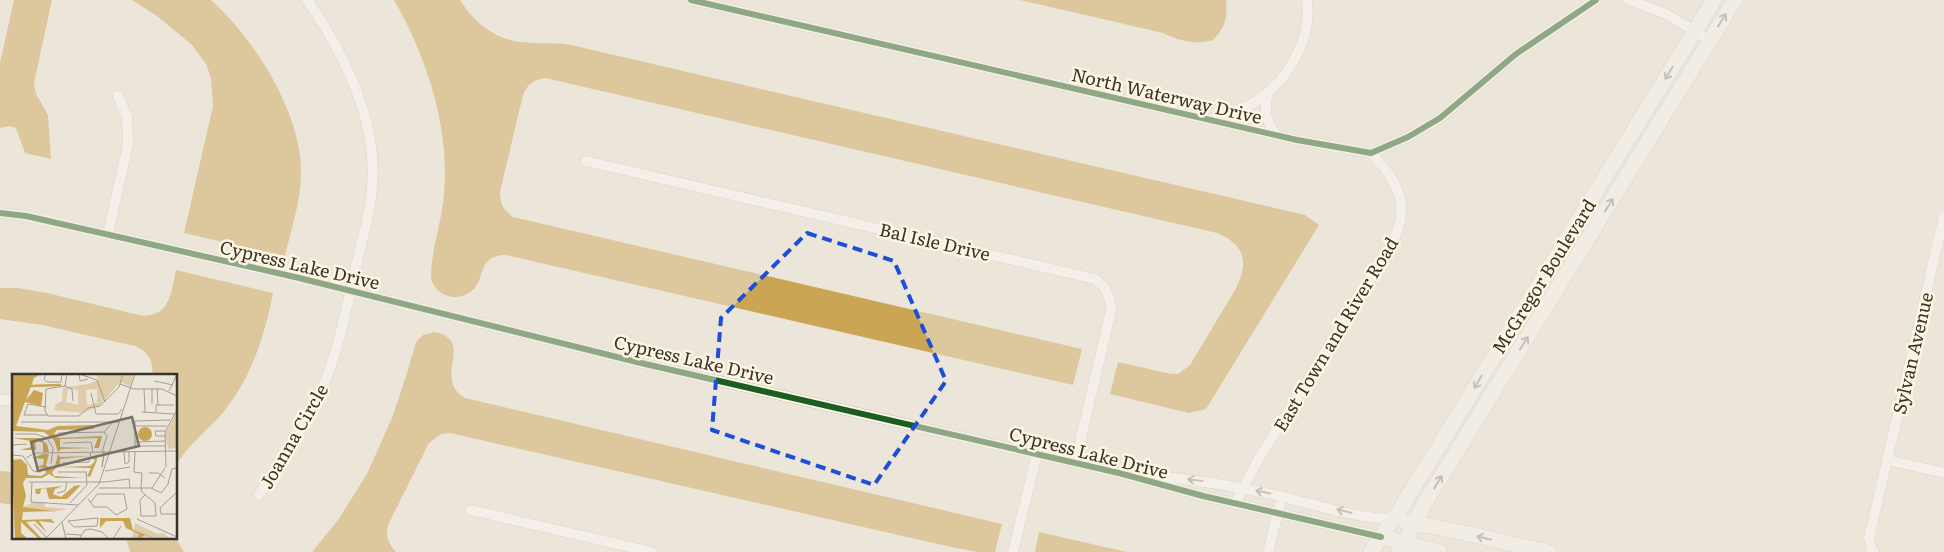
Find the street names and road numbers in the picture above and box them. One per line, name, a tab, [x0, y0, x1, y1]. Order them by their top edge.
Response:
street label: North Waterway Drive	[1069, 60, 1265, 130]
street label: McGregor Boulevard	[1484, 193, 1602, 359]
street label: Bal Isle Drive	[877, 215, 993, 267]
street label: East Town and River Road	[1266, 232, 1404, 436]
street label: Cypress Lake Drive	[218, 233, 382, 295]
street label: Sylvan Avenue	[1885, 289, 1939, 417]
street label: Cypress Lake Drive	[612, 328, 776, 390]
street label: Joanna Circle	[252, 378, 334, 494]
street label: Cypress Lake Drive	[1007, 419, 1171, 485]

